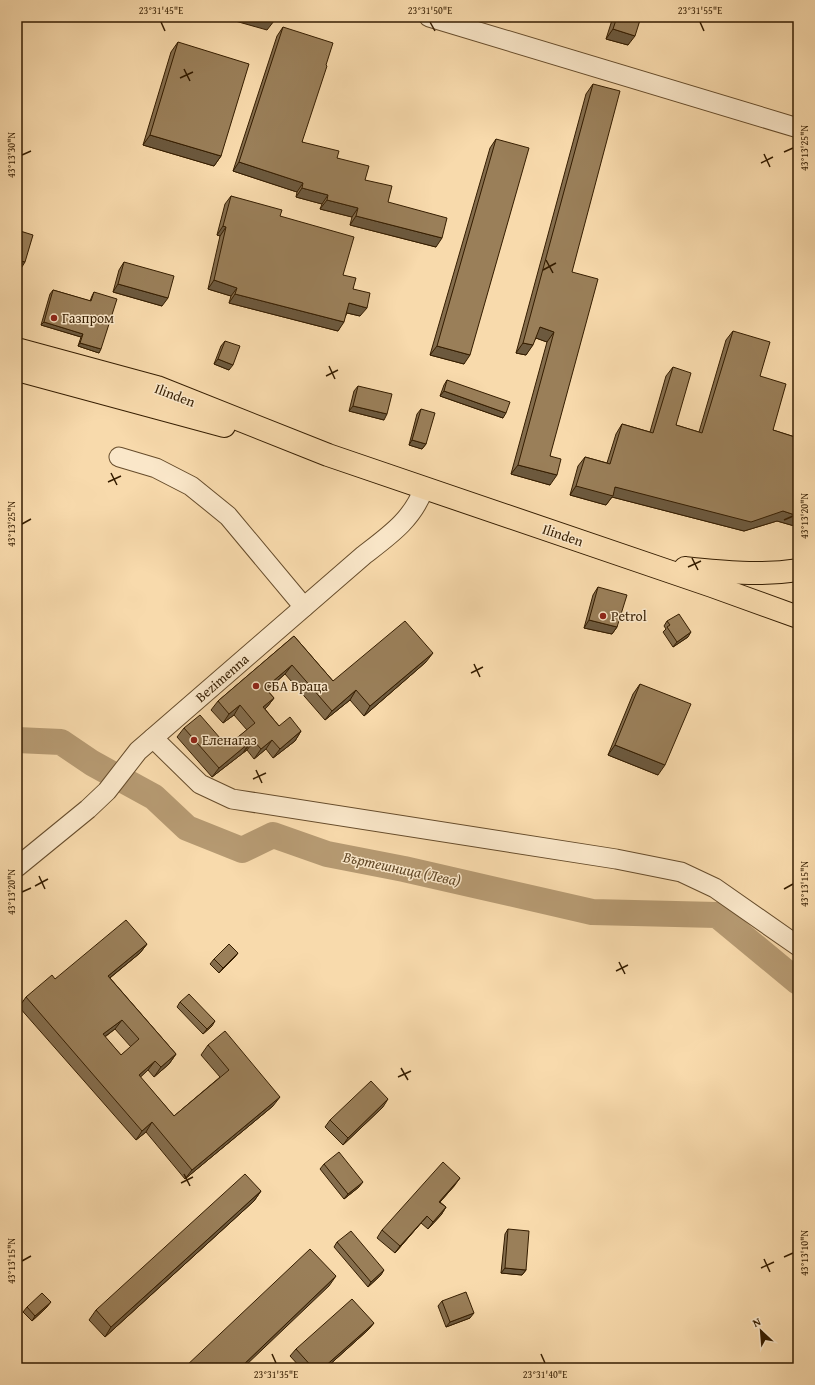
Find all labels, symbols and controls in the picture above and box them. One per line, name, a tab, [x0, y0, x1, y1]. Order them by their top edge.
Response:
text: 23°31'45"E	[139, 3, 183, 18]
text: 23°31'50"E	[408, 3, 452, 18]
text: 23°31'55"E	[678, 3, 722, 18]
text: 43°13'25"N	[797, 125, 812, 171]
text: 43°13'30"N	[4, 132, 19, 178]
place label: Газпром	[62, 308, 114, 328]
marker: Газпром	[49, 313, 59, 323]
street label: Ilinden	[152, 378, 198, 412]
text: 43°13'20"N	[797, 493, 812, 539]
text: 43°13'25"N	[4, 501, 19, 547]
street label: Ilinden	[540, 519, 586, 551]
place label: Petrol	[611, 606, 647, 626]
marker: Petrol	[598, 611, 608, 621]
street label: Bezimenna	[191, 649, 253, 707]
place label: СБА Враца	[264, 676, 328, 696]
marker: СБА Враца	[251, 681, 261, 691]
place label: Еленагаз	[202, 730, 257, 750]
marker: Еленагаз	[189, 735, 199, 745]
water label: Въртешница (Лева)	[341, 846, 463, 891]
text: 43°13'15"N	[797, 861, 812, 907]
text: 43°13'20"N	[4, 869, 19, 915]
text: 43°13'10"N	[797, 1230, 812, 1276]
text: 43°13'15"N	[4, 1238, 19, 1284]
north arrow	[741, 1311, 781, 1351]
text: N	[750, 1313, 764, 1331]
text: 23°31'35"E	[254, 1367, 298, 1382]
text: 23°31'40"E	[523, 1367, 567, 1382]

